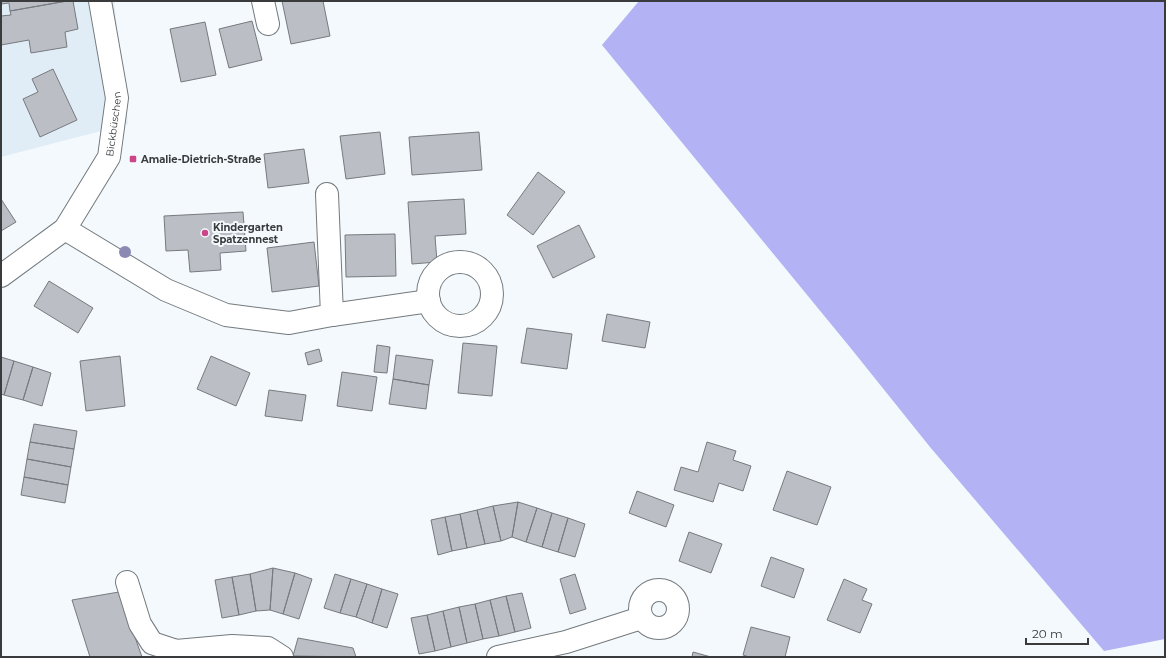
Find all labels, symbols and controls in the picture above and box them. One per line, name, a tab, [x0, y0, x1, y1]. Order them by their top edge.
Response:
street label: Bickbüschen	[103, 91, 124, 157]
place label: Amalie-Dietrich-Straße	[140, 153, 261, 166]
marker: Amalie-Dietrich-Straße	[128, 154, 138, 164]
place label: Kindergarten Spatzennest	[213, 221, 283, 246]
marker: Kindergarten Spatzennest	[200, 228, 210, 238]
scale bar	[1026, 620, 1088, 646]
text: 20 m	[1032, 626, 1063, 641]

